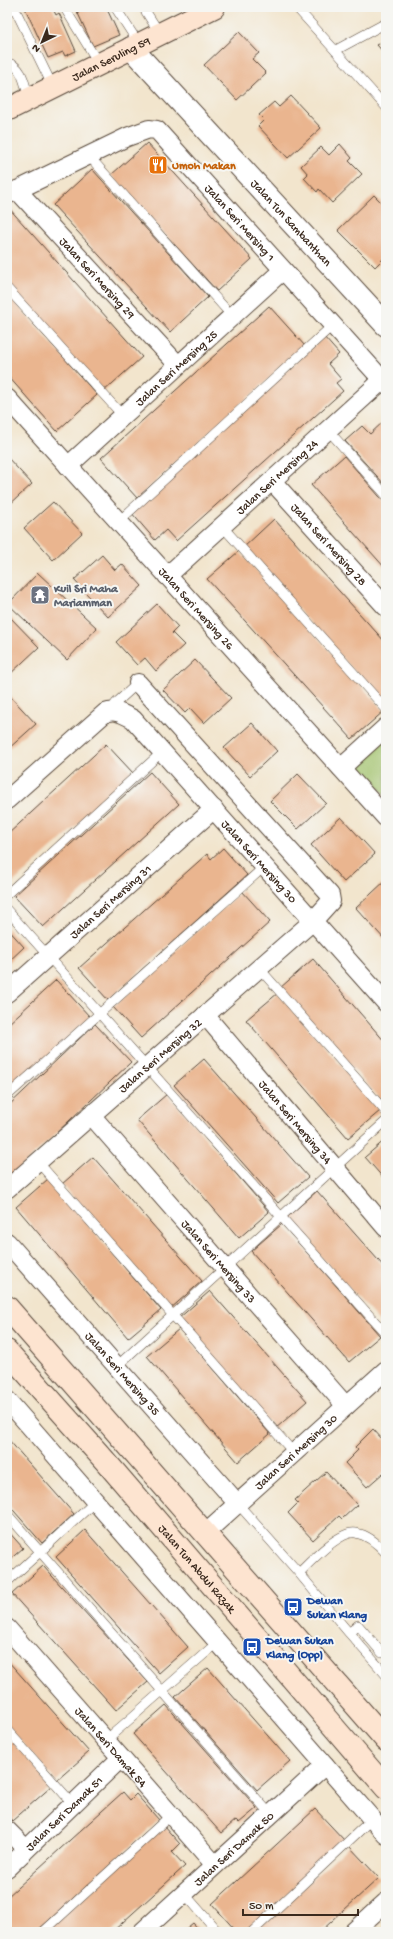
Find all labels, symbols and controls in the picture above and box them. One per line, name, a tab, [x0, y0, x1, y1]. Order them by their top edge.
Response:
north arrow	[22, 22, 62, 62]
street label: Jalan Seruling 59	[70, 35, 153, 85]
text: N	[30, 41, 43, 55]
restaurant icon: Umoh Makan	[147, 154, 169, 176]
place label: Umoh Makan	[172, 160, 236, 174]
street label: Jalan Tun Sambanthan	[247, 177, 334, 270]
street label: Jalan Seri Mersing 1	[201, 182, 277, 265]
street label: Jalan Seri Mersing 29	[55, 235, 137, 322]
street label: Jalan Seri Mersing 25	[133, 328, 221, 410]
street label: Jalan Seri Mersing 24	[234, 437, 322, 518]
street label: Jalan Seri Mersing 28	[287, 501, 369, 590]
street label: Jalan Seri Mersing 26	[155, 566, 236, 654]
place label: Kuil Sri Maha Mariamman	[53, 583, 119, 611]
temple icon: Kuil Sri Maha Mariamman	[29, 584, 51, 606]
street label: Jalan Seri Mersing 30	[217, 818, 299, 907]
street label: Jalan Seri Mersing 31	[68, 863, 155, 943]
street label: Jalan Seri Mersing 32	[117, 1017, 205, 1097]
street label: Jalan Seri Mersing 34	[255, 1078, 334, 1168]
street label: Jalan Seri Mersing 33	[177, 1218, 258, 1307]
street label: Jalan Seri Mersing 35	[81, 1330, 162, 1419]
street label: Jalan Seri Mersing 30	[253, 1412, 341, 1494]
street label: Jalan Tun Abdul Razak	[154, 1523, 239, 1618]
place label: Dewan Sukan Klang	[306, 1595, 367, 1623]
bus stop icon: Dewan Sukan Klang	[282, 1596, 304, 1618]
place label: Dewan Sukan Klang (Opp)	[265, 1635, 334, 1663]
bus stop icon: Dewan Sukan Klang (Opp)	[241, 1636, 263, 1658]
street label: Jalan Seri Damak 54	[71, 1705, 149, 1791]
street label: Jalan Seri Damak 51	[24, 1774, 107, 1855]
street label: Jalan Seri Damak 50	[192, 1810, 278, 1890]
scale bar	[243, 1891, 358, 1917]
text: 50 m	[249, 1900, 274, 1914]

